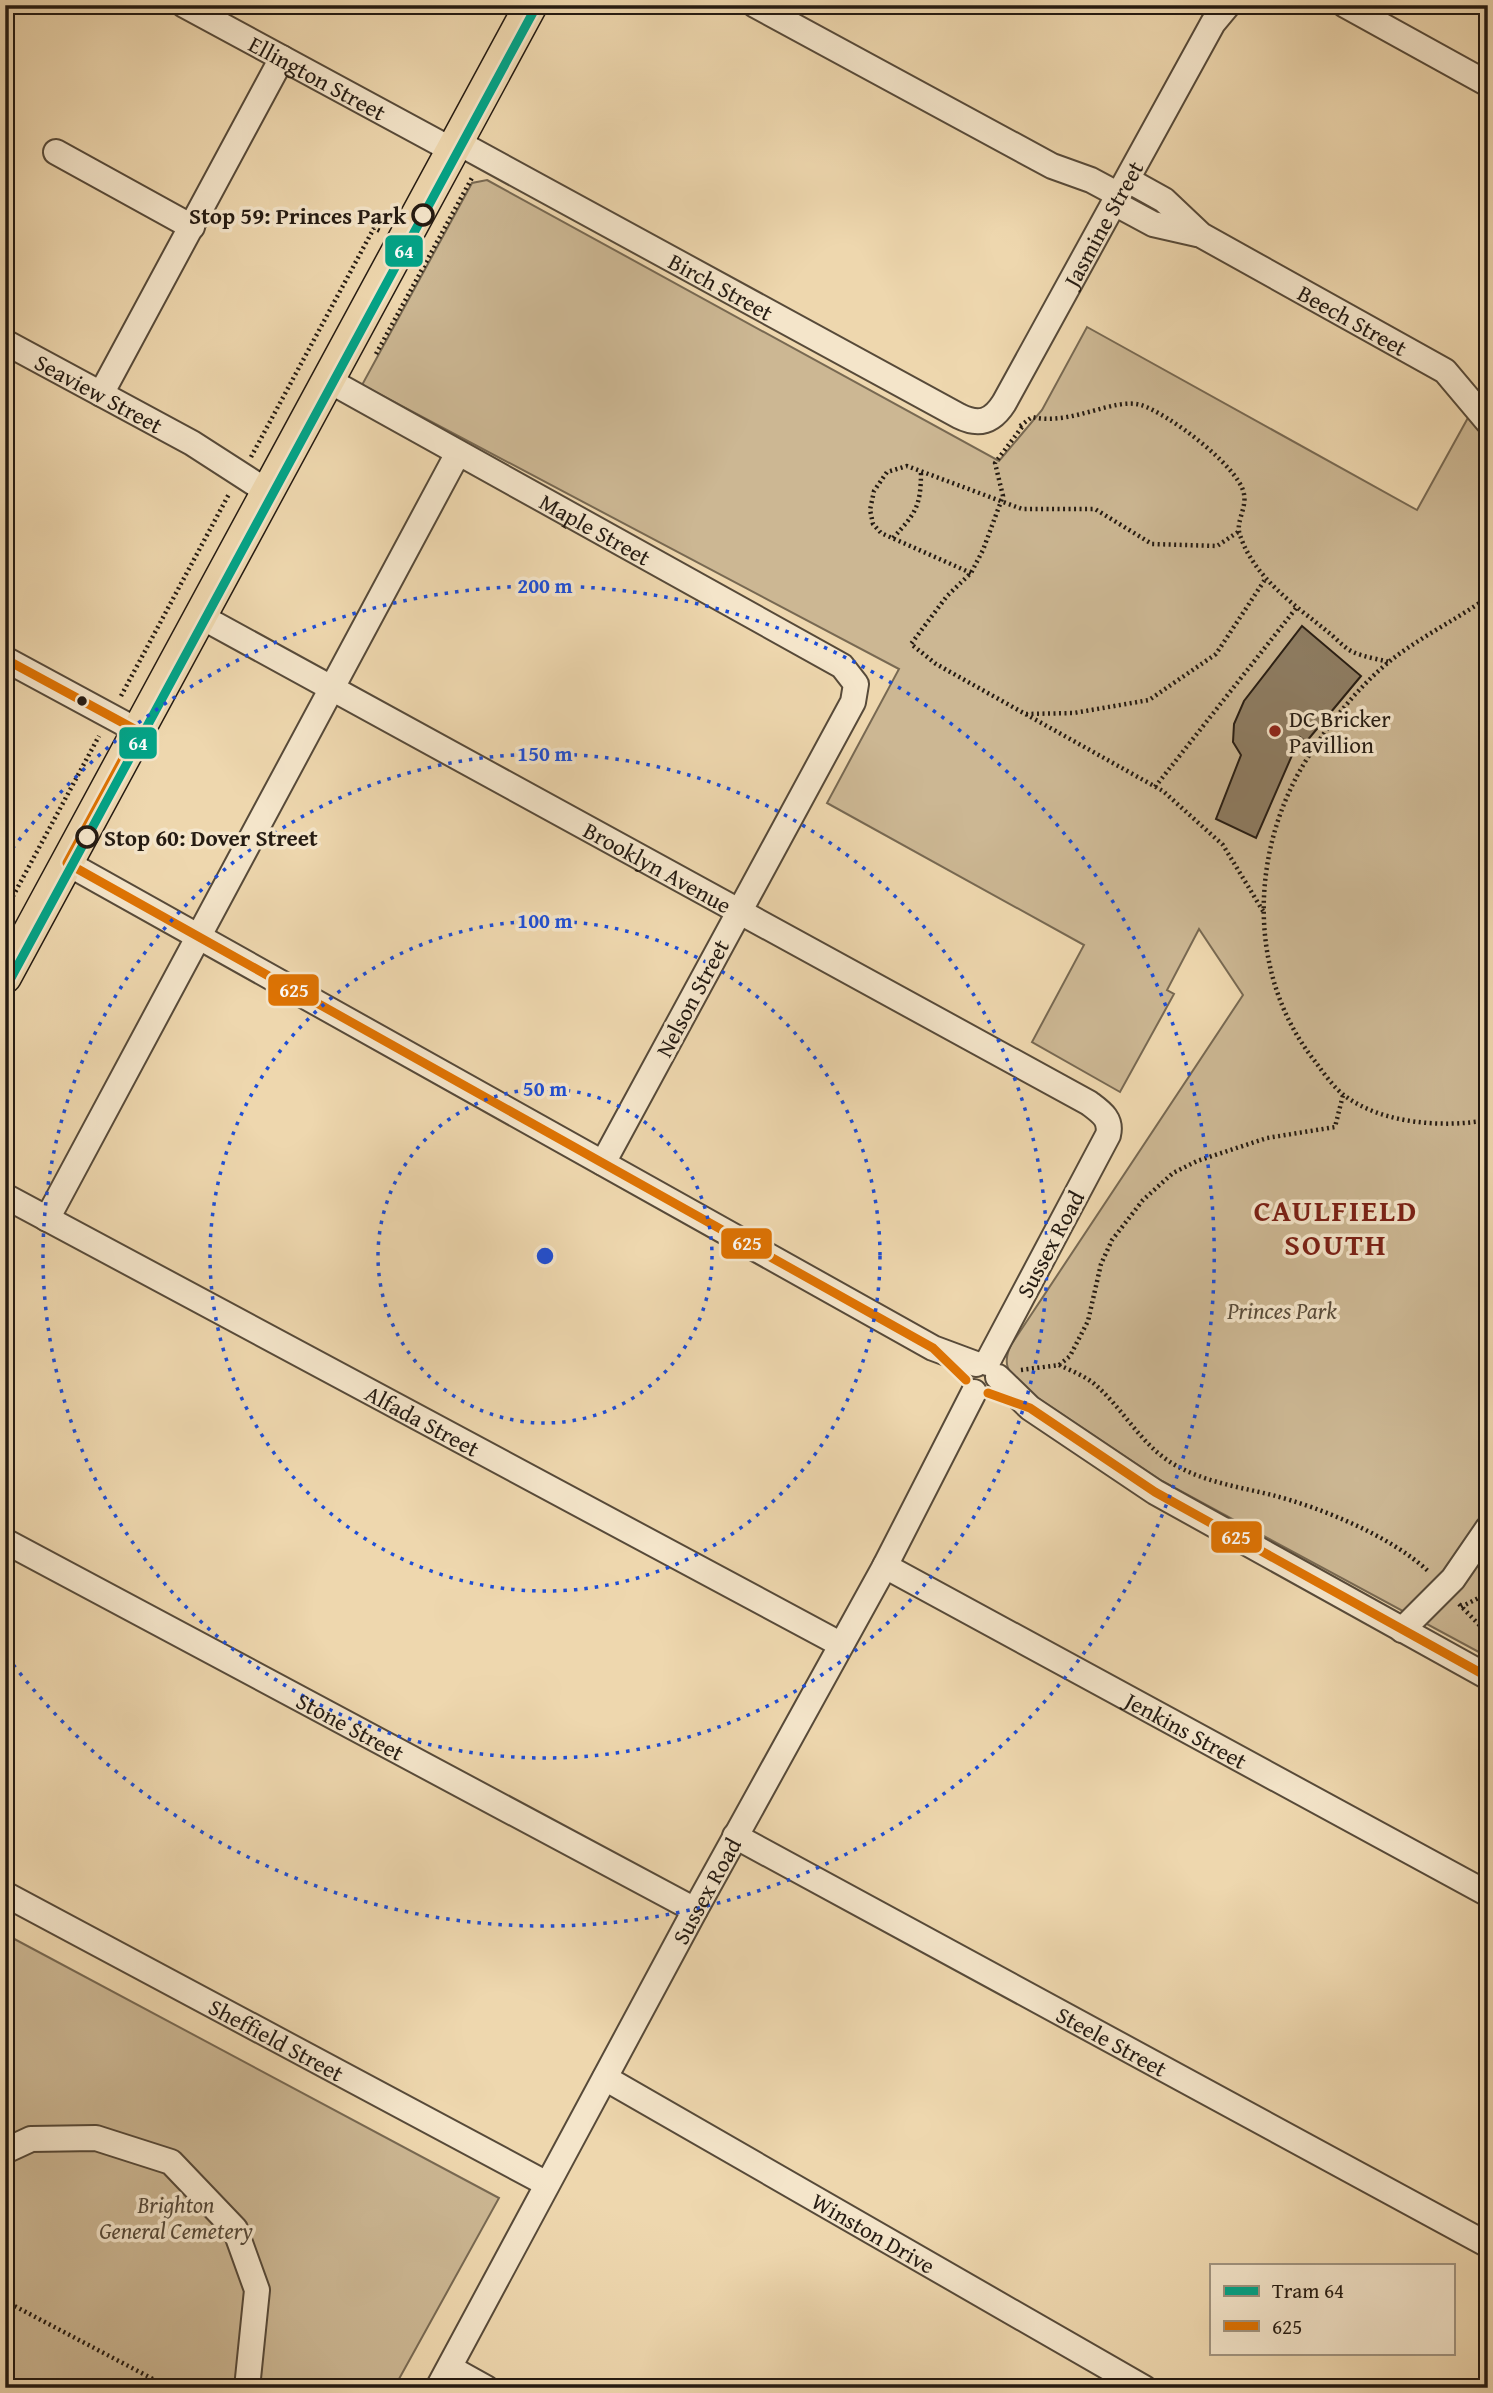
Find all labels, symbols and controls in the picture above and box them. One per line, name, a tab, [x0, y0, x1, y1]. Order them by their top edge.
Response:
street label: Ellington Street	[243, 27, 392, 128]
street label: Jasmine Street	[1053, 154, 1151, 295]
place label: Stop 59: Princes Park	[189, 199, 407, 232]
marker: Stop 59: Princes Park	[412, 204, 434, 226]
line badge: 64	[384, 234, 424, 268]
text: 64	[394, 237, 414, 265]
street label: Birch Street	[663, 244, 779, 328]
street label: Beech Street	[1292, 276, 1414, 363]
street label: Seaview Street	[29, 345, 169, 441]
street label: Maple Street	[534, 485, 657, 573]
text: 200 m	[517, 570, 573, 601]
unlabelled marker	[75, 694, 89, 708]
place label: DC Bricker Pavillion	[1289, 702, 1391, 761]
marker: DC Bricker Pavillion	[1267, 723, 1283, 739]
line badge: 64	[118, 726, 158, 760]
text: 64	[128, 729, 148, 757]
text: 150 m	[517, 738, 573, 769]
street label: Brooklyn Avenue	[578, 813, 738, 921]
place label: Stop 60: Dover Street	[104, 821, 318, 854]
marker: Stop 60: Dover Street	[76, 826, 98, 848]
text: 100 m	[517, 905, 573, 936]
street label: Nelson Street	[647, 933, 737, 1063]
line badge: 625	[267, 973, 320, 1007]
text: 625	[279, 976, 309, 1004]
text: 50 m	[523, 1073, 567, 1104]
street label: Sussex Road	[1008, 1184, 1092, 1304]
district label: CAULFIELD SOUTH	[1254, 1188, 1418, 1266]
line badge: 625	[720, 1227, 773, 1260]
text: 625	[732, 1229, 762, 1257]
centre of rings	[533, 1244, 557, 1268]
park label: Princes Park	[1226, 1294, 1337, 1327]
street label: Alfada Street	[360, 1376, 486, 1464]
line badge: 625	[1210, 1520, 1263, 1554]
text: 625	[1221, 1523, 1251, 1551]
street label: Jenkins Street	[1117, 1682, 1253, 1777]
street label: Stone Street	[291, 1683, 411, 1768]
street label: Sussex Road	[663, 1831, 749, 1950]
street label: Sheffield Street	[203, 1990, 350, 2089]
street label: Steele Street	[1051, 1997, 1173, 2084]
street label: Winston Drive	[806, 2184, 942, 2281]
park label: Brighton General Cemetery	[99, 2188, 253, 2247]
legend	[1210, 2264, 1454, 2354]
text: Tram 64	[1272, 2275, 1344, 2306]
text: 625	[1272, 2311, 1302, 2342]

